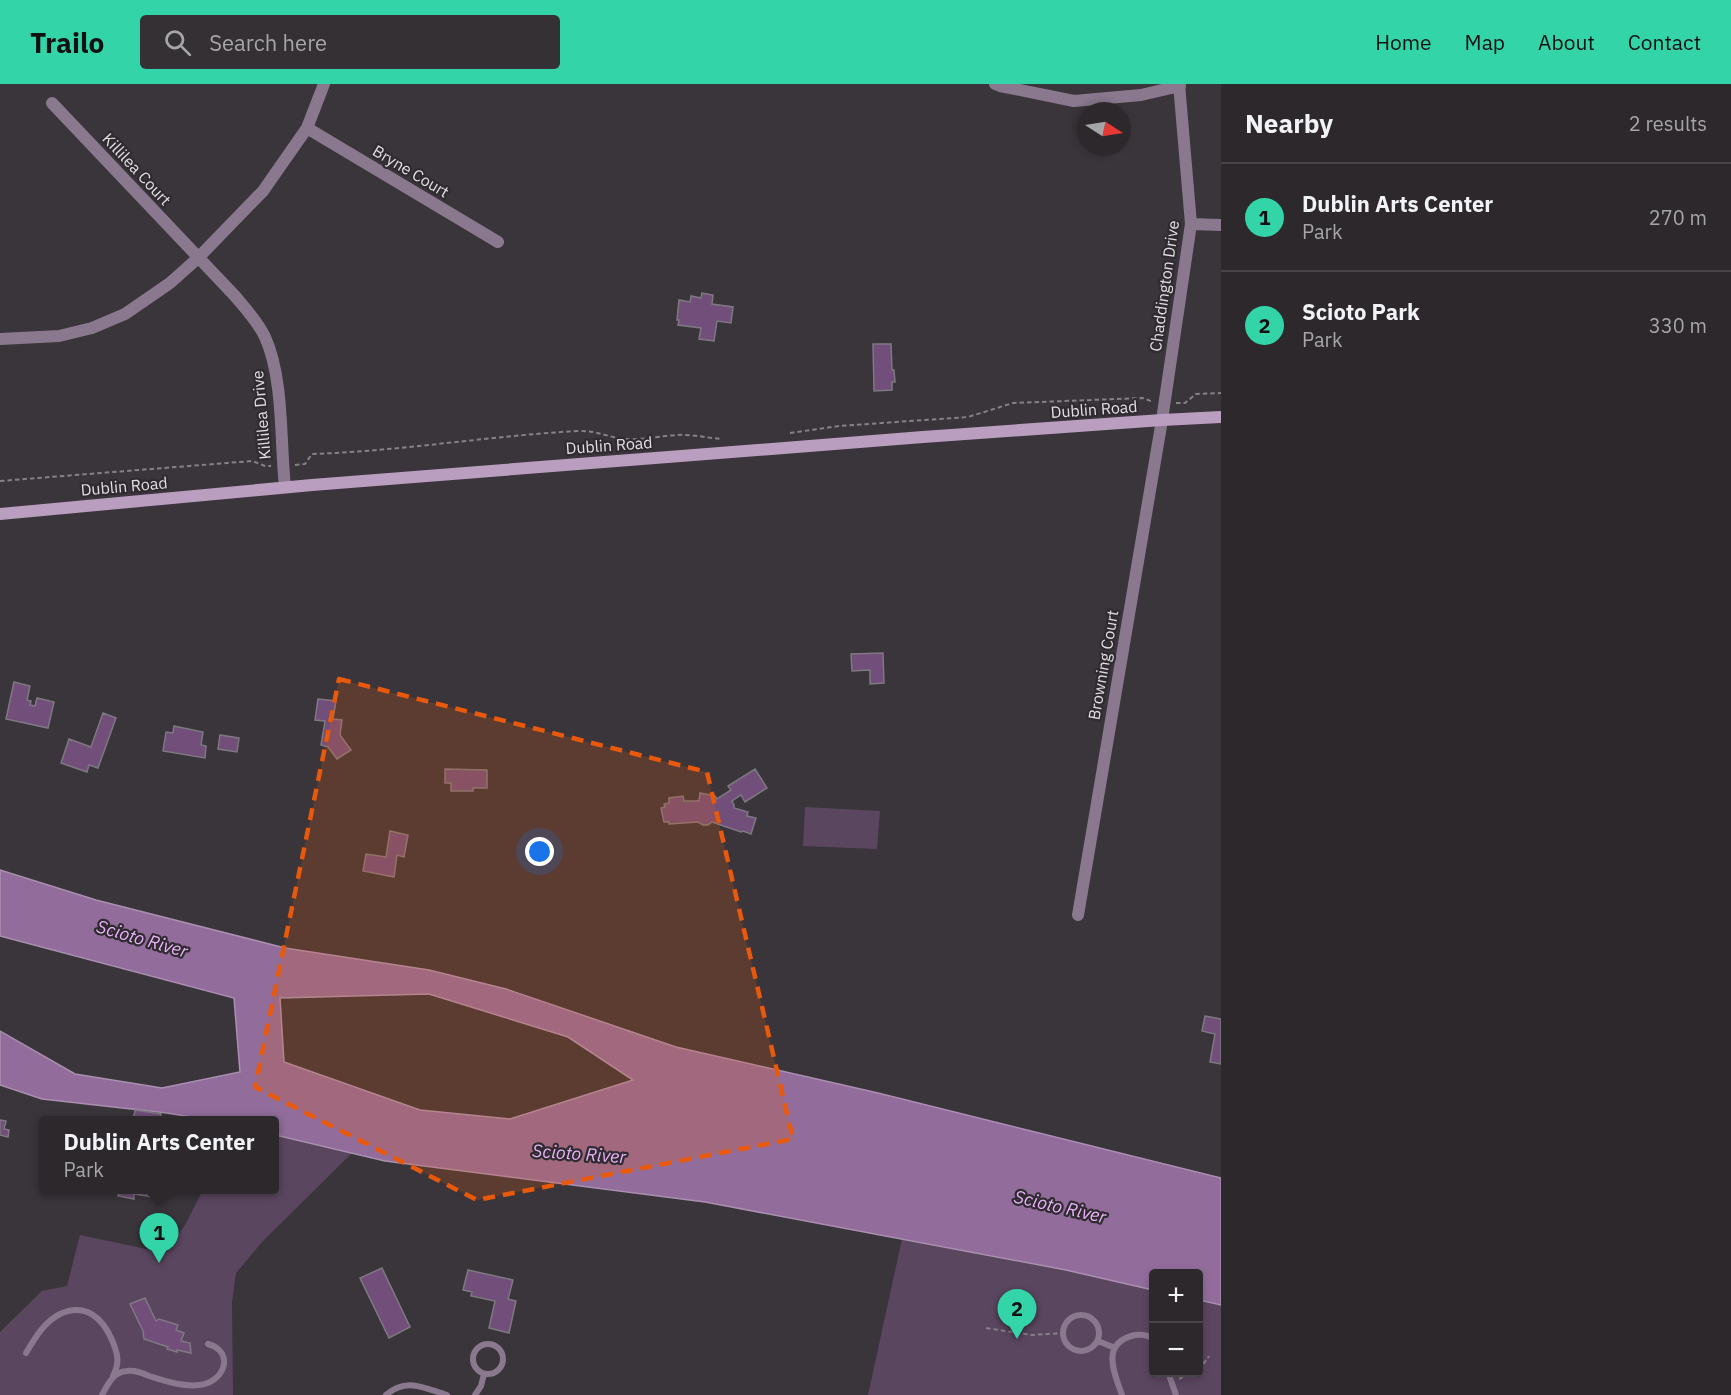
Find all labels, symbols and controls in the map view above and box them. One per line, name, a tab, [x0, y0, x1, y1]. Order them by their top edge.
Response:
search box	[140, 15, 560, 69]
text: Trailo	[30, 24, 104, 61]
icon: search	[161, 26, 194, 59]
text: Search here	[209, 28, 327, 57]
text: Home	[1375, 28, 1432, 56]
text: Map	[1465, 28, 1505, 56]
text: About	[1538, 28, 1595, 56]
text: Contact	[1628, 28, 1701, 56]
north arrow	[1077, 102, 1131, 156]
text: Nearby	[1245, 106, 1333, 140]
text: 2 results	[1629, 110, 1707, 137]
street label: Killilea Court	[98, 129, 176, 209]
street label: Bryne Court	[369, 140, 453, 202]
text: Dublin Arts Center	[1302, 189, 1493, 218]
text: 1	[1259, 204, 1271, 231]
text: 270 m	[1649, 204, 1707, 231]
text: Park	[1302, 218, 1342, 245]
street label: Chaddington Drive	[1145, 219, 1183, 353]
text: Scioto Park	[1302, 297, 1420, 326]
text: 2	[1259, 312, 1271, 339]
text: 330 m	[1649, 312, 1707, 339]
text: Park	[1302, 326, 1342, 353]
street label: Killilea Drive	[247, 369, 275, 460]
street label: Dublin Road	[1050, 396, 1138, 422]
street label: Dublin Road	[565, 432, 653, 458]
street label: Dublin Road	[80, 472, 168, 500]
street label: Browning Court	[1083, 608, 1123, 722]
your location	[525, 837, 554, 866]
water label: Scioto River	[94, 915, 191, 963]
popup	[39, 1116, 279, 1194]
text: Dublin Arts Center	[63, 1127, 255, 1156]
water label: Scioto River	[531, 1139, 627, 1168]
text: Park	[63, 1156, 104, 1183]
water label: Scioto River	[1012, 1185, 1109, 1228]
pin: 1	[140, 1214, 178, 1263]
map controls	[1149, 1269, 1203, 1377]
button: +	[1149, 1269, 1203, 1323]
pin: 2	[998, 1290, 1036, 1339]
button: −	[1149, 1323, 1203, 1377]

